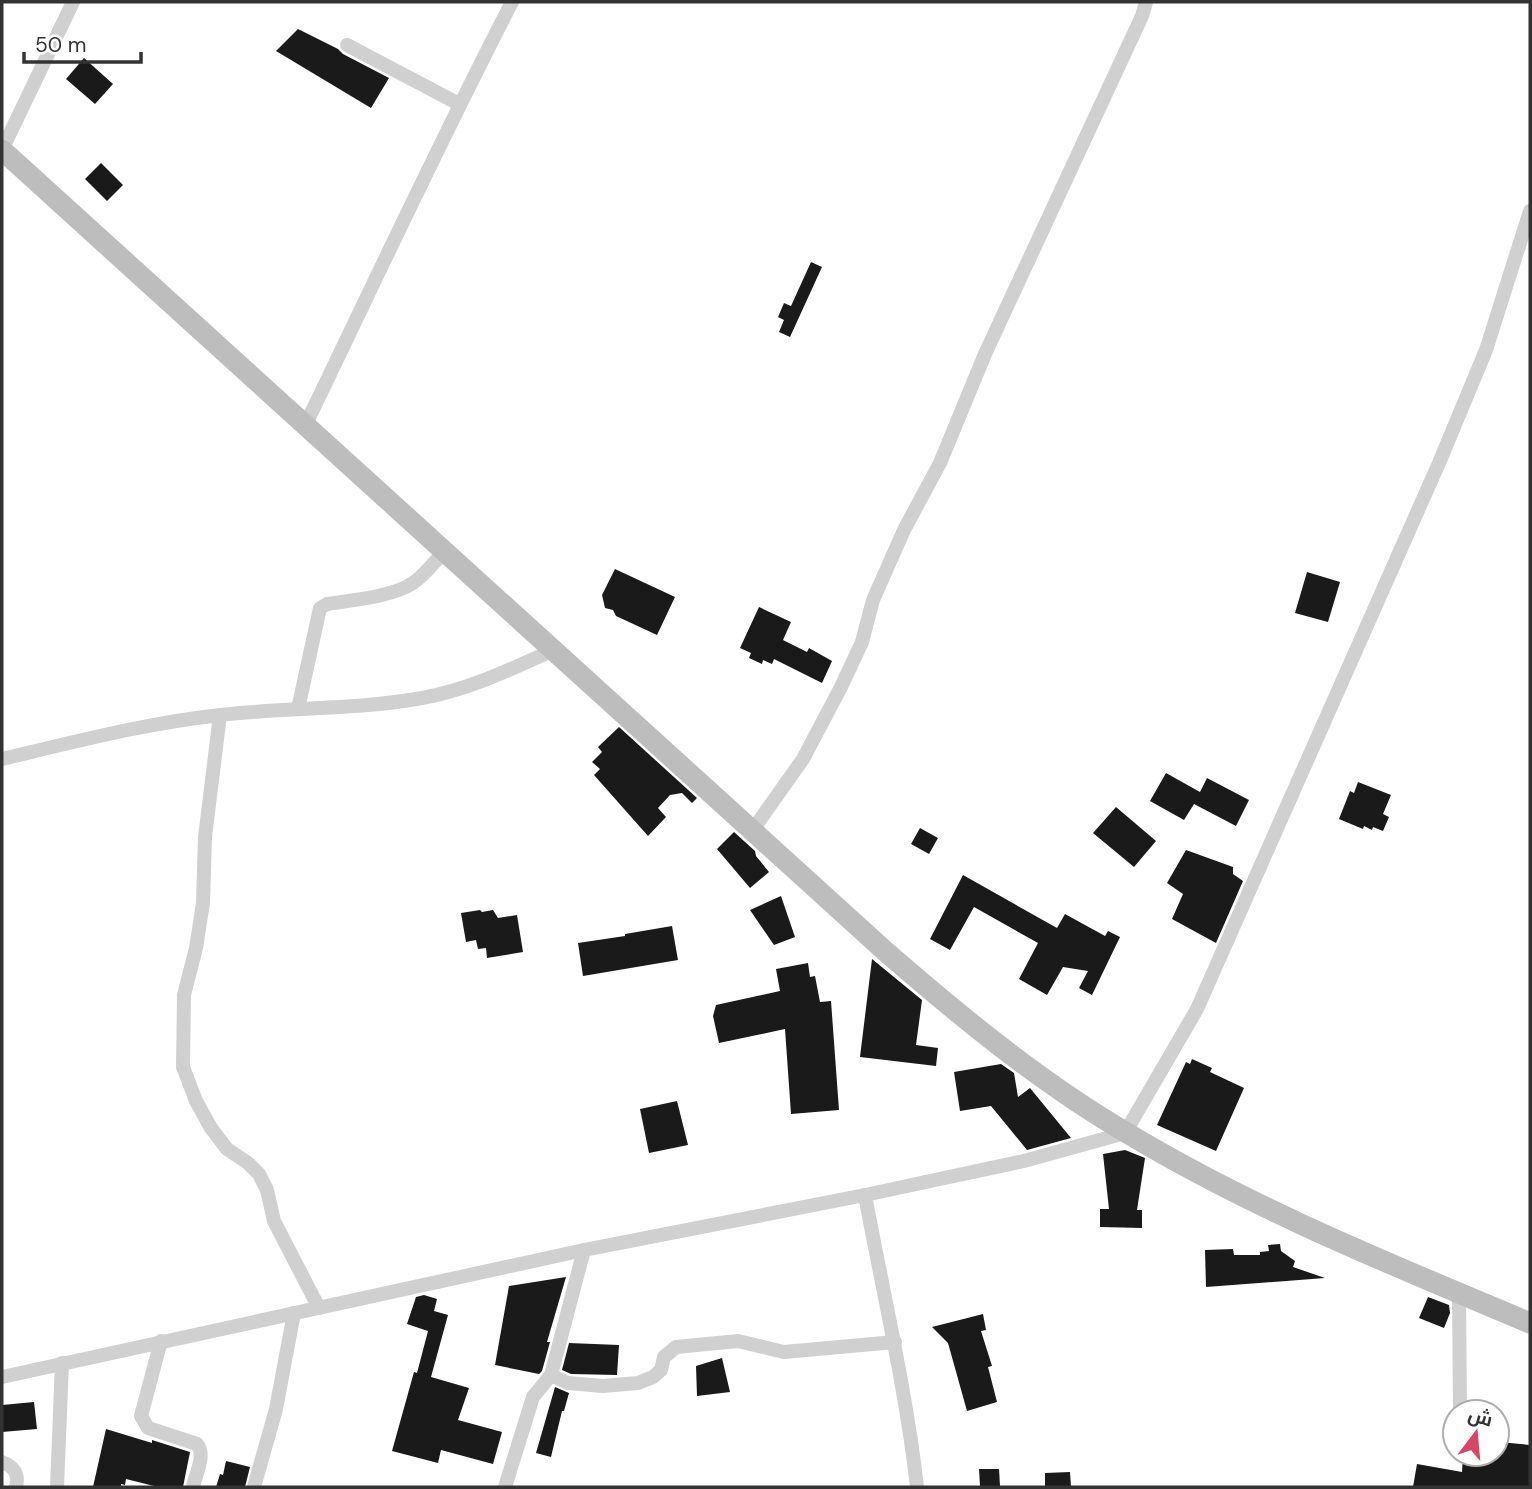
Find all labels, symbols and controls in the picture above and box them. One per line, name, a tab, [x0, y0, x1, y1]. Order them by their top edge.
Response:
scale bar	[24, 21, 142, 65]
text: 50 m	[35, 31, 86, 59]
north arrow	[1441, 1398, 1511, 1468]
text: ش	[1465, 1402, 1496, 1433]

